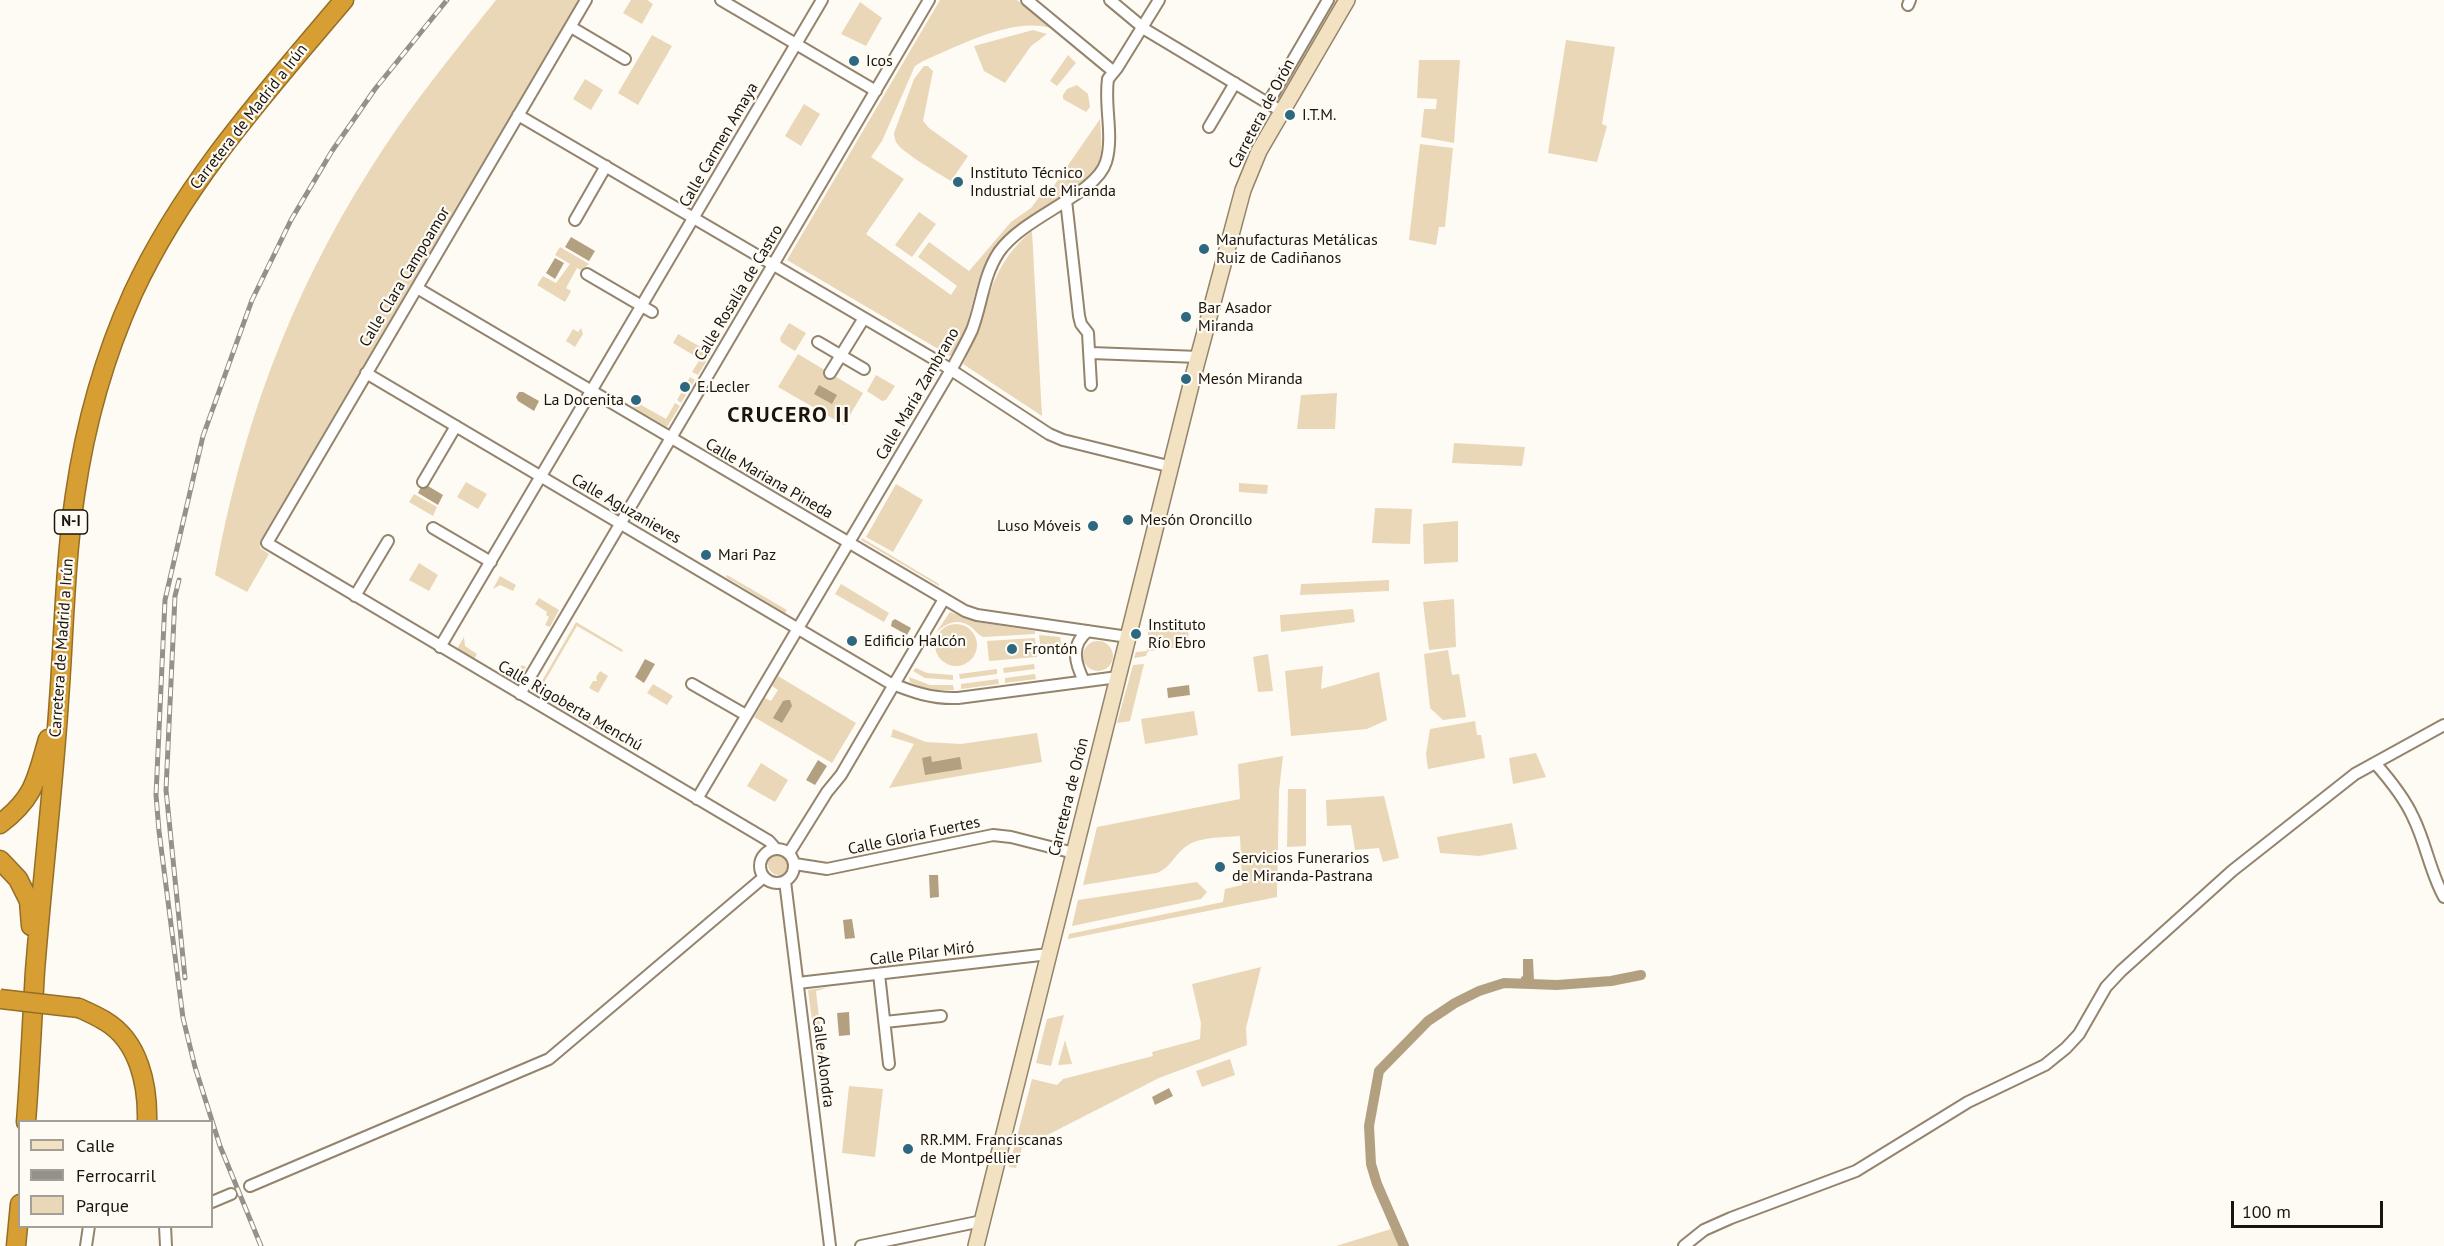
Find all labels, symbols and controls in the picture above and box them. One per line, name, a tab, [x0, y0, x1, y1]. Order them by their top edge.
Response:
street label: Carretera de Madrid a Irún	[186, 40, 312, 194]
place label: Icos	[866, 51, 893, 71]
marker: Icos	[847, 54, 861, 68]
street label: Carretera de Orón	[1225, 56, 1299, 172]
street label: Calle Carmen Amaya	[676, 79, 762, 211]
place label: I.T.M.	[1302, 105, 1336, 125]
marker: I.T.M.	[1283, 108, 1297, 122]
place label: Instituto Técnico Industrial de Miranda	[970, 163, 1116, 201]
marker: Instituto Técnico Industrial de Miranda	[951, 175, 965, 189]
street label: Calle Clara Campoamor	[356, 204, 454, 350]
street label: Calle Rosalía de Castro	[691, 221, 787, 365]
place label: Manufacturas Metálicas Ruiz de Cadiñanos	[1216, 230, 1378, 268]
marker: Manufacturas Metálicas Ruiz de Cadiñanos	[1197, 242, 1211, 256]
place label: Bar Asador Miranda	[1198, 298, 1272, 336]
marker: Bar Asador Miranda	[1179, 310, 1193, 324]
street label: Calle María Zambrano	[872, 324, 964, 464]
place label: Mesón Miranda	[1198, 369, 1303, 389]
marker: Mesón Miranda	[1179, 372, 1193, 386]
place label: E.Lecler	[697, 377, 750, 397]
marker: E.Lecler	[678, 380, 692, 394]
place label: La Docenita	[543, 390, 624, 410]
marker: La Docenita	[629, 393, 643, 407]
district label: CRUCERO II	[727, 403, 851, 429]
street label: Calle Mariana Pineda	[702, 435, 836, 523]
street label: Calle Aguzanieves	[568, 470, 684, 548]
road number: N-I	[54, 510, 88, 534]
place label: Mesón Oroncillo	[1140, 510, 1252, 530]
marker: Mesón Oroncillo	[1121, 513, 1135, 527]
place label: Luso Móveis	[997, 516, 1081, 536]
marker: Luso Móveis	[1086, 519, 1100, 533]
place label: Mari Paz	[718, 545, 776, 565]
marker: Mari Paz	[699, 548, 713, 562]
street label: Carretera de Madrid a Irún	[46, 558, 78, 738]
place label: Instituto Río Ebro	[1148, 615, 1206, 653]
marker: Instituto Río Ebro	[1129, 627, 1143, 641]
place label: Edificio Halcón	[864, 631, 966, 651]
marker: Edificio Halcón	[845, 634, 859, 648]
place label: Frontón	[1024, 639, 1078, 659]
marker: Frontón	[1005, 642, 1019, 656]
street label: Calle Rigoberta Menchú	[494, 657, 646, 755]
street label: Carretera de Orón	[1045, 736, 1093, 858]
street label: Calle Gloria Fuertes	[846, 813, 982, 859]
place label: Servicios Funerarios de Miranda-Pastrana	[1232, 848, 1373, 886]
marker: Servicios Funerarios de Miranda-Pastrana	[1213, 860, 1227, 874]
street label: Calle Pilar Miró	[869, 938, 975, 970]
street label: Calle Alondra	[808, 1015, 838, 1109]
legend	[18, 1120, 213, 1228]
place label: RR.MM. Franciscanas de Montpellier	[920, 1130, 1063, 1168]
text: Calle	[76, 1134, 115, 1157]
marker: RR.MM. Franciscanas de Montpellier	[901, 1142, 915, 1156]
text: Ferrocarril	[76, 1164, 156, 1187]
scale bar	[2234, 1189, 2386, 1227]
text: Parque	[76, 1194, 129, 1217]
text: 100 m	[2242, 1200, 2291, 1223]

